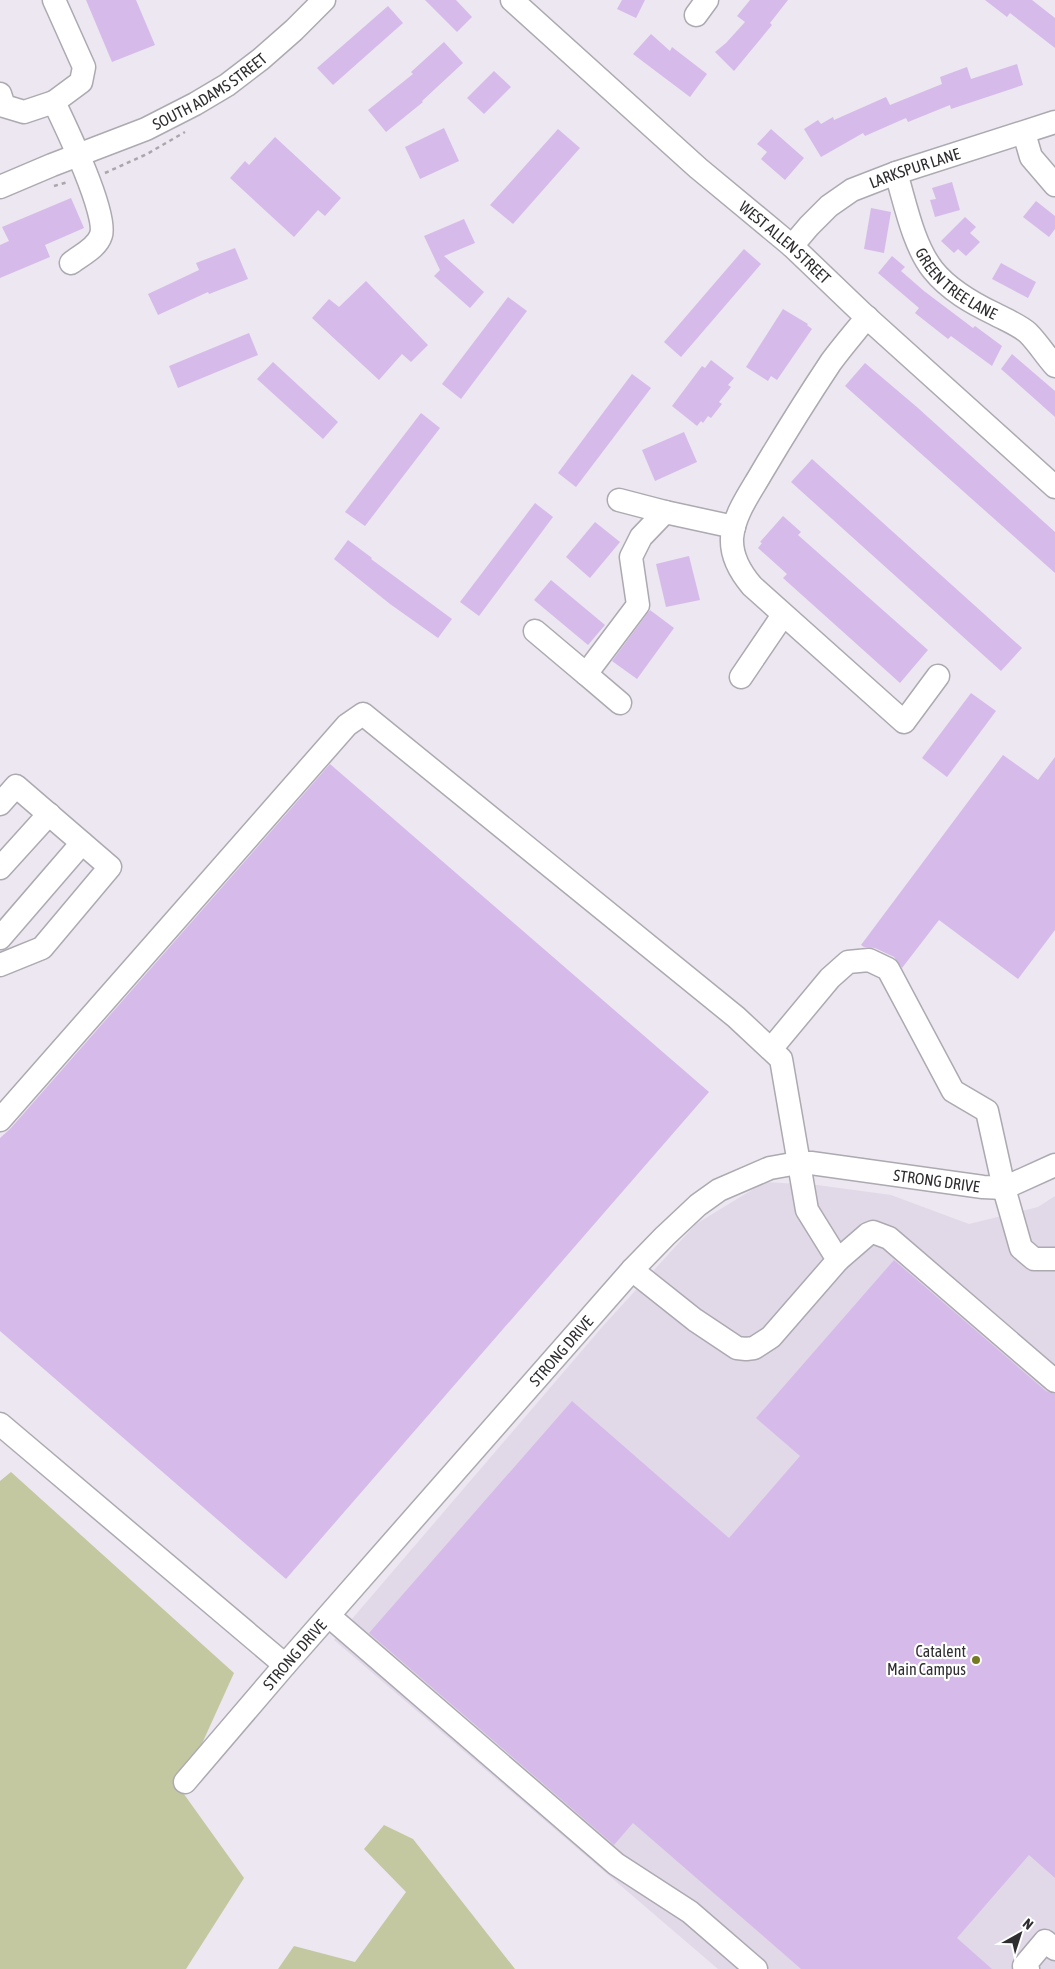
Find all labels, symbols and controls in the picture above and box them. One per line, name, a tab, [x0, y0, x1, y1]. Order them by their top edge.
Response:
street label: SOUTH ADAMS STREET	[149, 49, 270, 133]
street label: LARKSPUR LANE	[867, 144, 962, 191]
street label: WEST ALLEN STREET	[736, 197, 834, 287]
street label: GREEN TREE LANE	[912, 245, 1000, 323]
street label: STRONG DRIVE	[892, 1166, 981, 1195]
street label: STRONG DRIVE	[526, 1312, 596, 1389]
street label: STRONG DRIVE	[259, 1616, 330, 1693]
place label: Catalent Main Campus	[887, 1642, 966, 1679]
marker: Catalent Main Campus	[970, 1654, 982, 1666]
north arrow	[995, 1909, 1045, 1959]
text: N	[1020, 1915, 1036, 1933]

